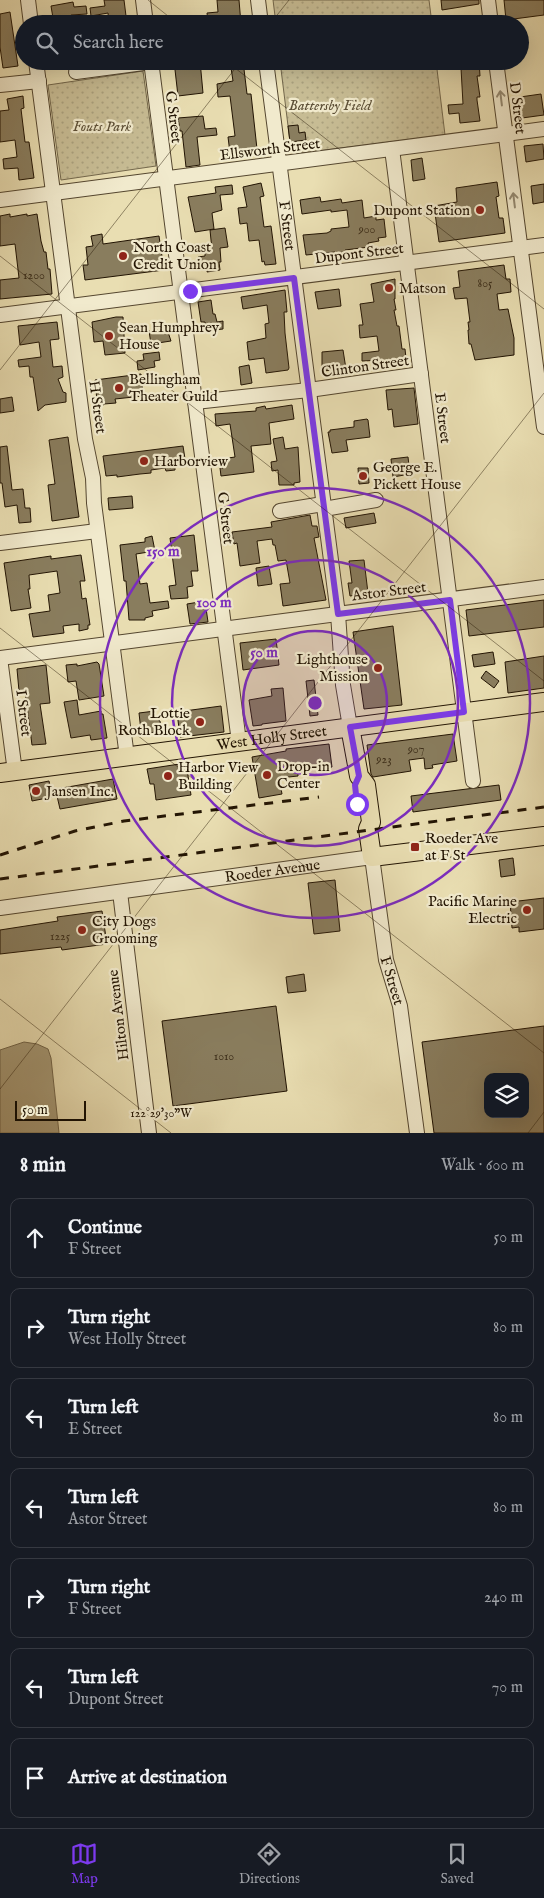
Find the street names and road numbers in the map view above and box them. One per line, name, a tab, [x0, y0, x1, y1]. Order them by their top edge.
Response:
street label: D Street	[505, 81, 530, 135]
street label: G Street	[161, 90, 186, 144]
street label: Ellsworth Street	[219, 134, 321, 165]
street label: F Street	[274, 200, 300, 252]
street label: Dupont Street	[313, 239, 405, 268]
street label: Clinton Street	[320, 351, 410, 382]
street label: H Street	[84, 379, 111, 435]
street label: E Street	[430, 392, 455, 444]
street label: G Street	[213, 491, 238, 545]
street label: Astor Street	[350, 578, 427, 606]
street label: I Street	[11, 689, 36, 738]
street label: West Holly Street	[216, 721, 328, 755]
street label: Roeder Avenue	[224, 855, 321, 887]
street label: F Street	[375, 954, 408, 1008]
street label: Hilton Avenue	[103, 968, 133, 1061]

